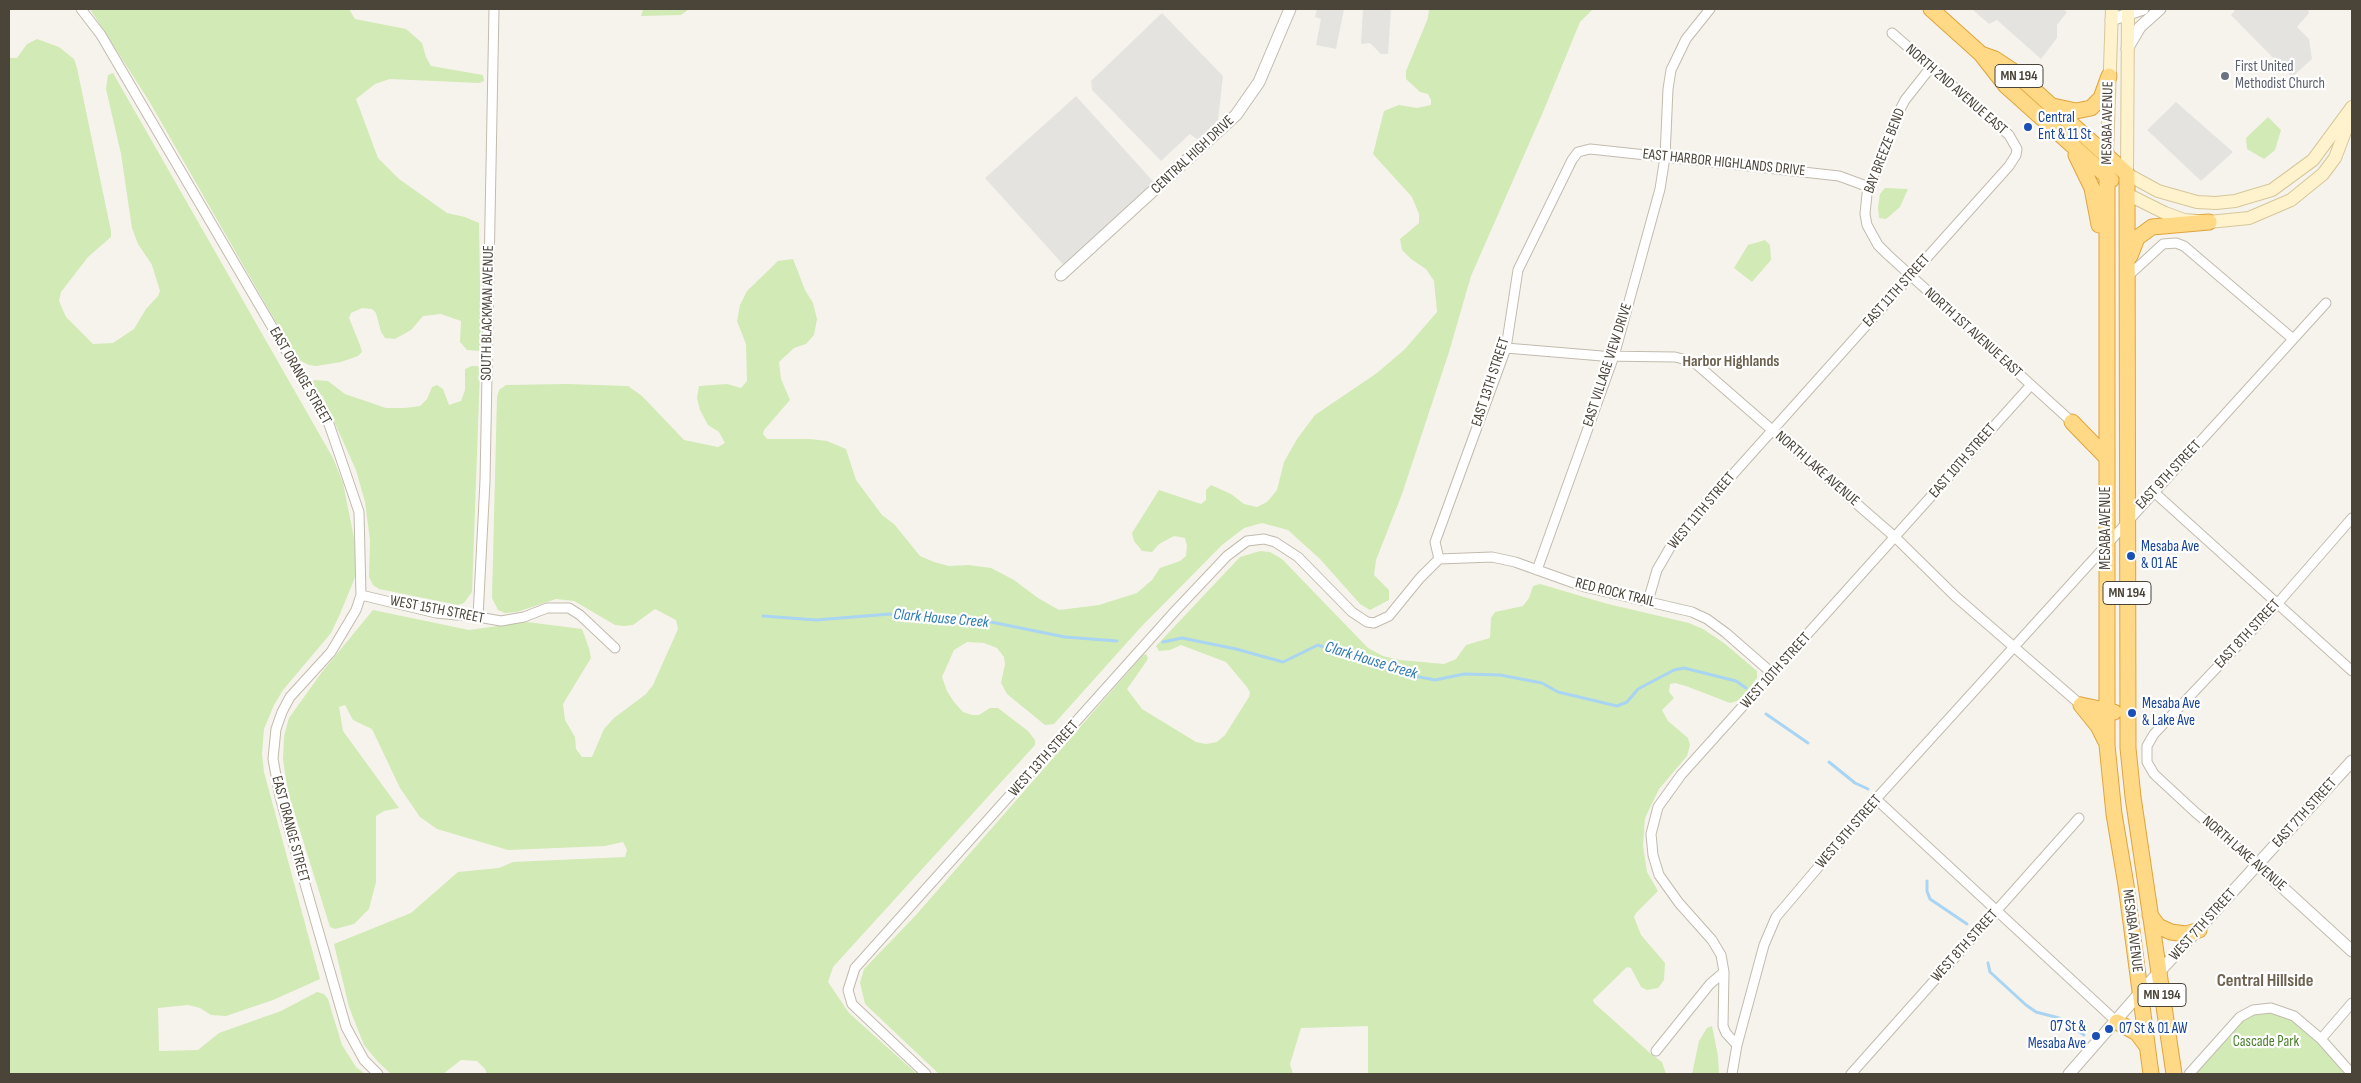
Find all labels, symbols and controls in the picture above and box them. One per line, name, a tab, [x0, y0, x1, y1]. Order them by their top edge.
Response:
street label: NORTH 2ND AVENUE EAST	[1901, 41, 2011, 139]
place label: First United Methodist Church	[2235, 58, 2325, 93]
road number: MN 194	[1995, 64, 2043, 88]
marker: First United Methodist Church	[2219, 70, 2231, 82]
street label: MESABA AVENUE	[2098, 81, 2118, 165]
street label: BAY BREEZE BEND	[1861, 106, 1909, 196]
place label: Central Ent & 11 St	[2038, 109, 2092, 144]
street label: CENTRAL HIGH DRIVE	[1148, 112, 1238, 198]
marker: Central Ent & 11 St	[2022, 121, 2034, 133]
street label: EAST HARBOR HIGHLANDS DRIVE	[1642, 146, 1806, 180]
street label: SOUTH BLACKMAN AVENUE	[478, 245, 498, 381]
street label: EAST 11TH STREET	[1860, 251, 1934, 331]
street label: NORTH 1ST AVENUE EAST	[1920, 284, 2026, 382]
street label: EAST VILLAGE VIEW DRIVE	[1579, 301, 1637, 429]
street label: EAST ORANGE STREET	[265, 324, 335, 428]
street label: EAST 13TH STREET	[1468, 335, 1514, 429]
district label: Harbor Highlands	[1682, 352, 1780, 372]
street label: EAST 10TH STREET	[1926, 420, 2000, 502]
street label: NORTH LAKE AVENUE	[1771, 428, 1863, 510]
street label: EAST 9TH STREET	[2132, 437, 2206, 513]
street label: WEST 11TH STREET	[1665, 469, 1739, 553]
street label: MESABA AVENUE	[2097, 486, 2115, 570]
place label: Mesaba Ave & 01 AE	[2141, 538, 2199, 573]
marker: Mesaba Ave & 01 AE	[2125, 550, 2137, 562]
street label: RED ROCK TRAIL	[1573, 574, 1657, 612]
road number: MN 194	[2103, 582, 2151, 604]
street label: WEST 15TH STREET	[388, 592, 486, 628]
street label: EAST 8TH STREET	[2212, 596, 2284, 672]
water label: Clark House Creek	[893, 605, 989, 633]
street label: WEST 10TH STREET	[1737, 629, 1815, 713]
water label: Clark House Creek	[1322, 638, 1420, 684]
place label: Mesaba Ave & Lake Ave	[2142, 695, 2200, 730]
marker: Mesaba Ave & Lake Ave	[2126, 707, 2138, 719]
street label: WEST 13TH STREET	[1005, 717, 1083, 801]
street label: EAST ORANGE STREET	[267, 774, 313, 884]
street label: EAST 7TH STREET	[2269, 774, 2341, 852]
street label: WEST 9TH STREET	[1812, 792, 1886, 872]
street label: NORTH LAKE AVENUE	[2198, 813, 2290, 895]
street label: WEST 7TH STREET	[2166, 885, 2240, 965]
street label: MESABA AVENUE	[2118, 888, 2146, 974]
street label: WEST 8TH STREET	[1928, 906, 2002, 986]
district label: Central Hillside	[2217, 970, 2313, 992]
road number: MN 194	[2138, 984, 2186, 1006]
place label: 07 St & Mesaba Ave	[2028, 1018, 2086, 1053]
place label: 07 St & 01 AW	[2119, 1020, 2188, 1038]
marker: 07 St & 01 AW	[2103, 1023, 2115, 1035]
marker: 07 St & Mesaba Ave	[2090, 1030, 2102, 1042]
park label: Cascade Park	[2233, 1033, 2299, 1051]

